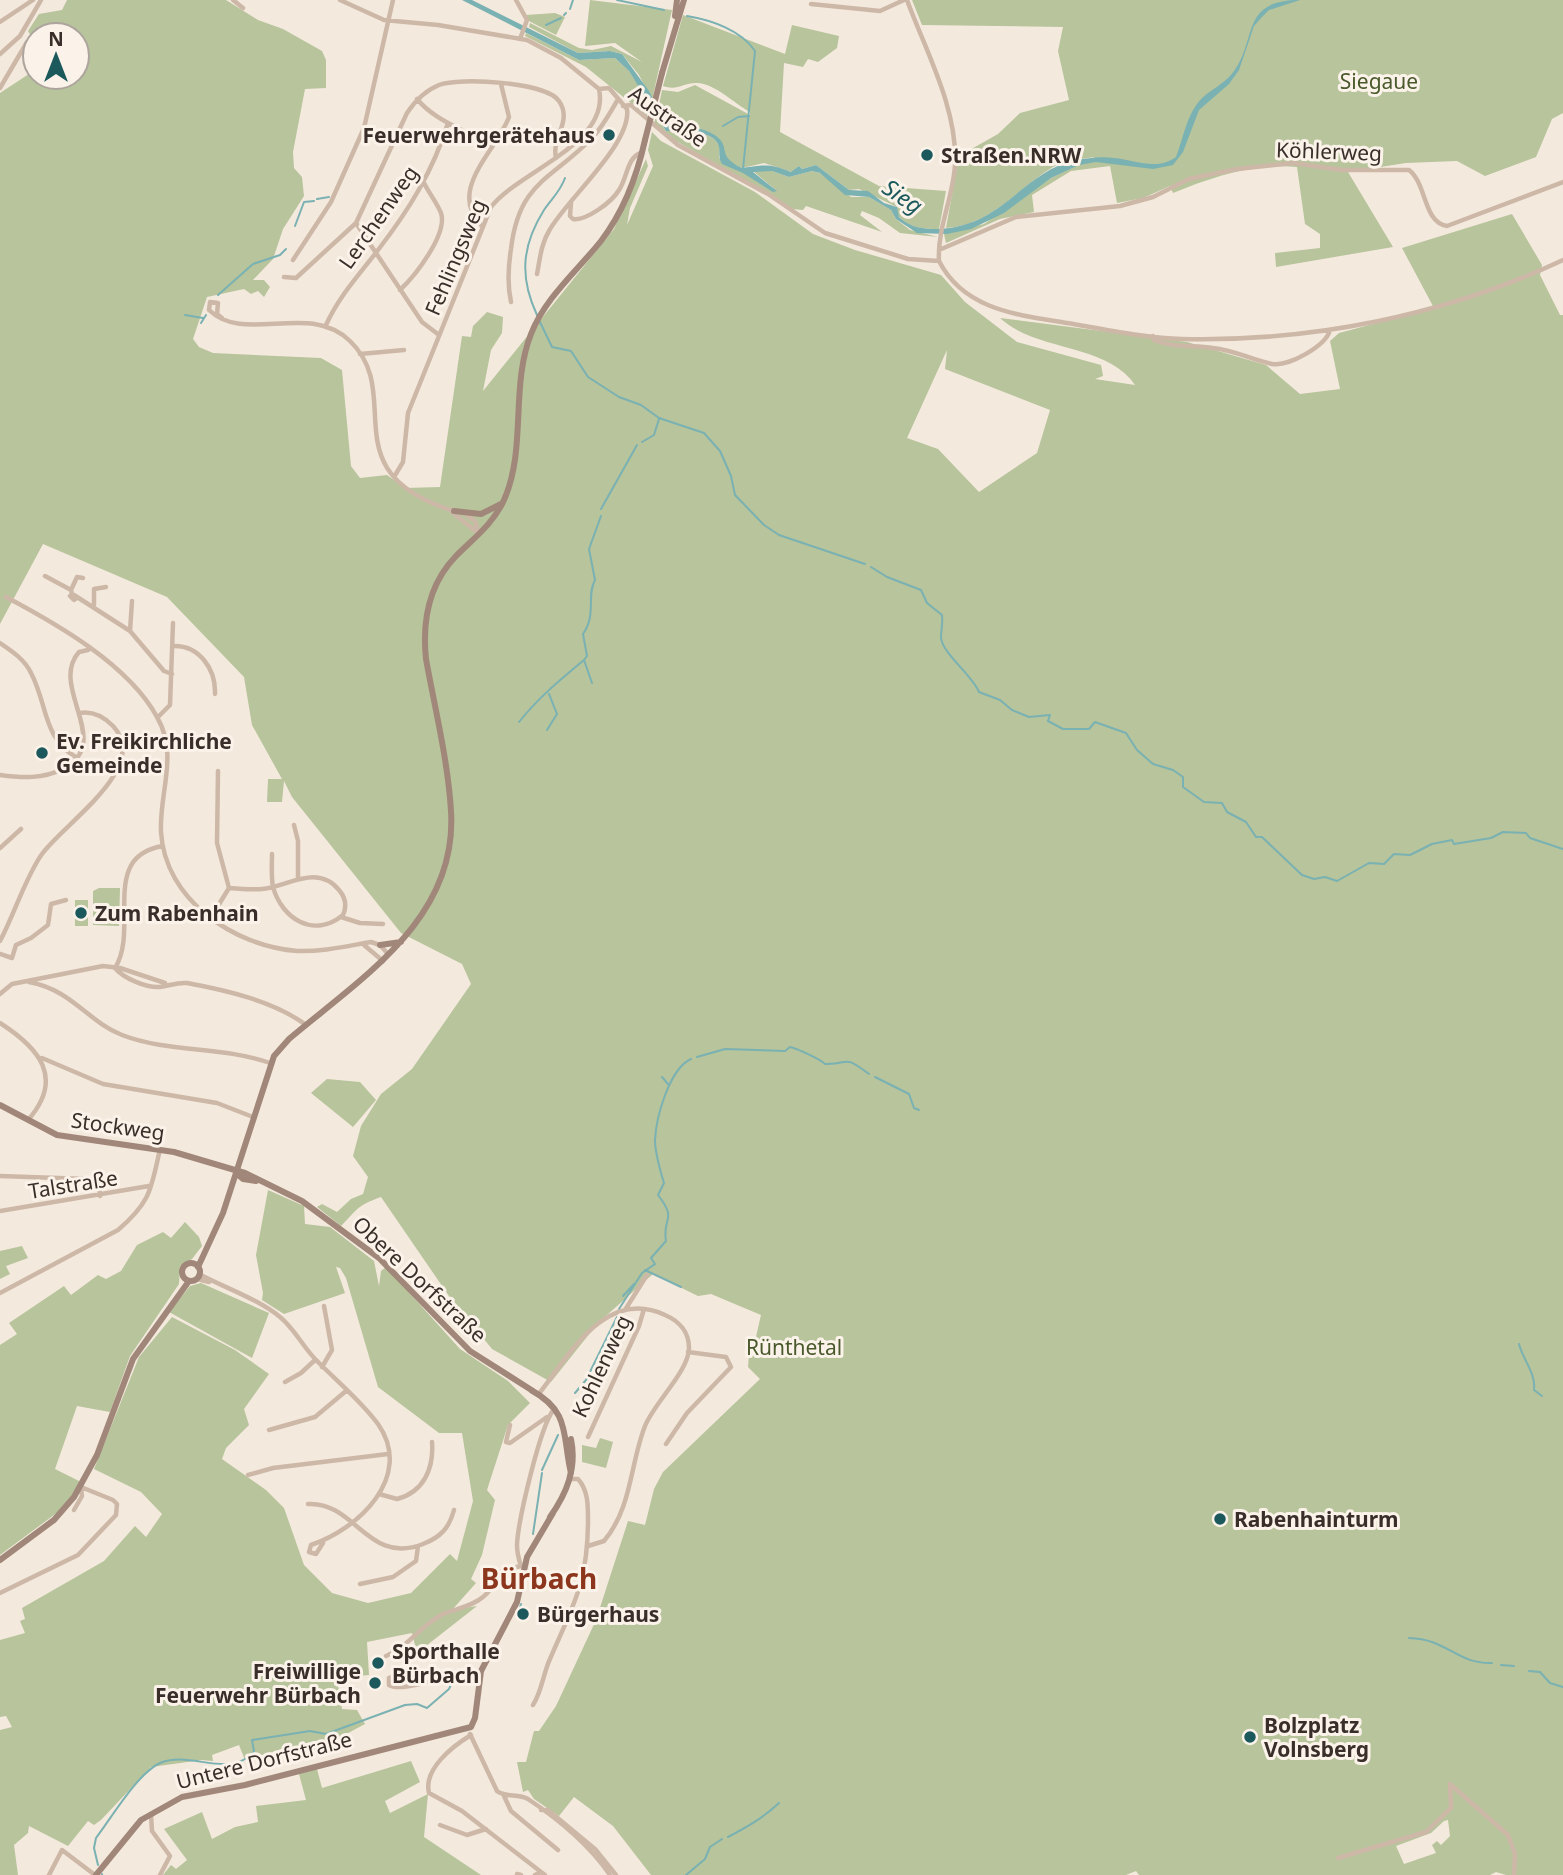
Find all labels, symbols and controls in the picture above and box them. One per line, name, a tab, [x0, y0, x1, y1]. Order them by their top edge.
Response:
north arrow	[21, 21, 91, 91]
text: N	[48, 26, 64, 52]
park label: Siegaue	[1340, 67, 1418, 95]
street label: Austraße	[623, 79, 713, 153]
place label: Feuerwehrgerätehaus	[363, 121, 595, 149]
marker: Feuerwehrgerätehaus	[601, 127, 617, 143]
street label: Köhlerweg	[1276, 135, 1382, 167]
place label: Straßen.NRW	[941, 141, 1082, 169]
marker: Straßen.NRW	[919, 147, 935, 163]
street label: Lerchenweg	[332, 160, 424, 274]
water label: Sieg	[877, 171, 929, 221]
street label: Fehlingsweg	[418, 195, 492, 319]
place label: Ev. Freikirchliche Gemeinde	[56, 727, 232, 779]
marker: Ev. Freikirchliche Gemeinde	[34, 745, 50, 761]
place label: Zum Rabenhain	[95, 899, 259, 927]
marker: Zum Rabenhain	[73, 905, 89, 921]
street label: Stockweg	[69, 1106, 167, 1146]
street label: Talstraße	[26, 1163, 120, 1205]
street label: Obere Dorfstraße	[347, 1210, 493, 1348]
street label: Kohlenweg	[565, 1310, 637, 1422]
park label: Rünthetal	[746, 1333, 842, 1361]
place label: Rabenhainturm	[1234, 1505, 1399, 1533]
marker: Rabenhainturm	[1212, 1511, 1228, 1527]
district label: Bürbach	[481, 1559, 597, 1597]
place label: Bürgerhaus	[537, 1600, 659, 1628]
marker: Bürgerhaus	[515, 1606, 531, 1622]
place label: Sporthalle Bürbach	[392, 1637, 500, 1689]
marker: Sporthalle Bürbach	[370, 1655, 386, 1671]
place label: Freiwillige Feuerwehr Bürbach	[155, 1657, 361, 1709]
marker: Freiwillige Feuerwehr Bürbach	[367, 1675, 383, 1691]
place label: Bolzplatz Volnsberg	[1264, 1711, 1369, 1763]
street label: Untere Dorfstraße	[173, 1725, 355, 1795]
marker: Bolzplatz Volnsberg	[1242, 1729, 1258, 1745]

